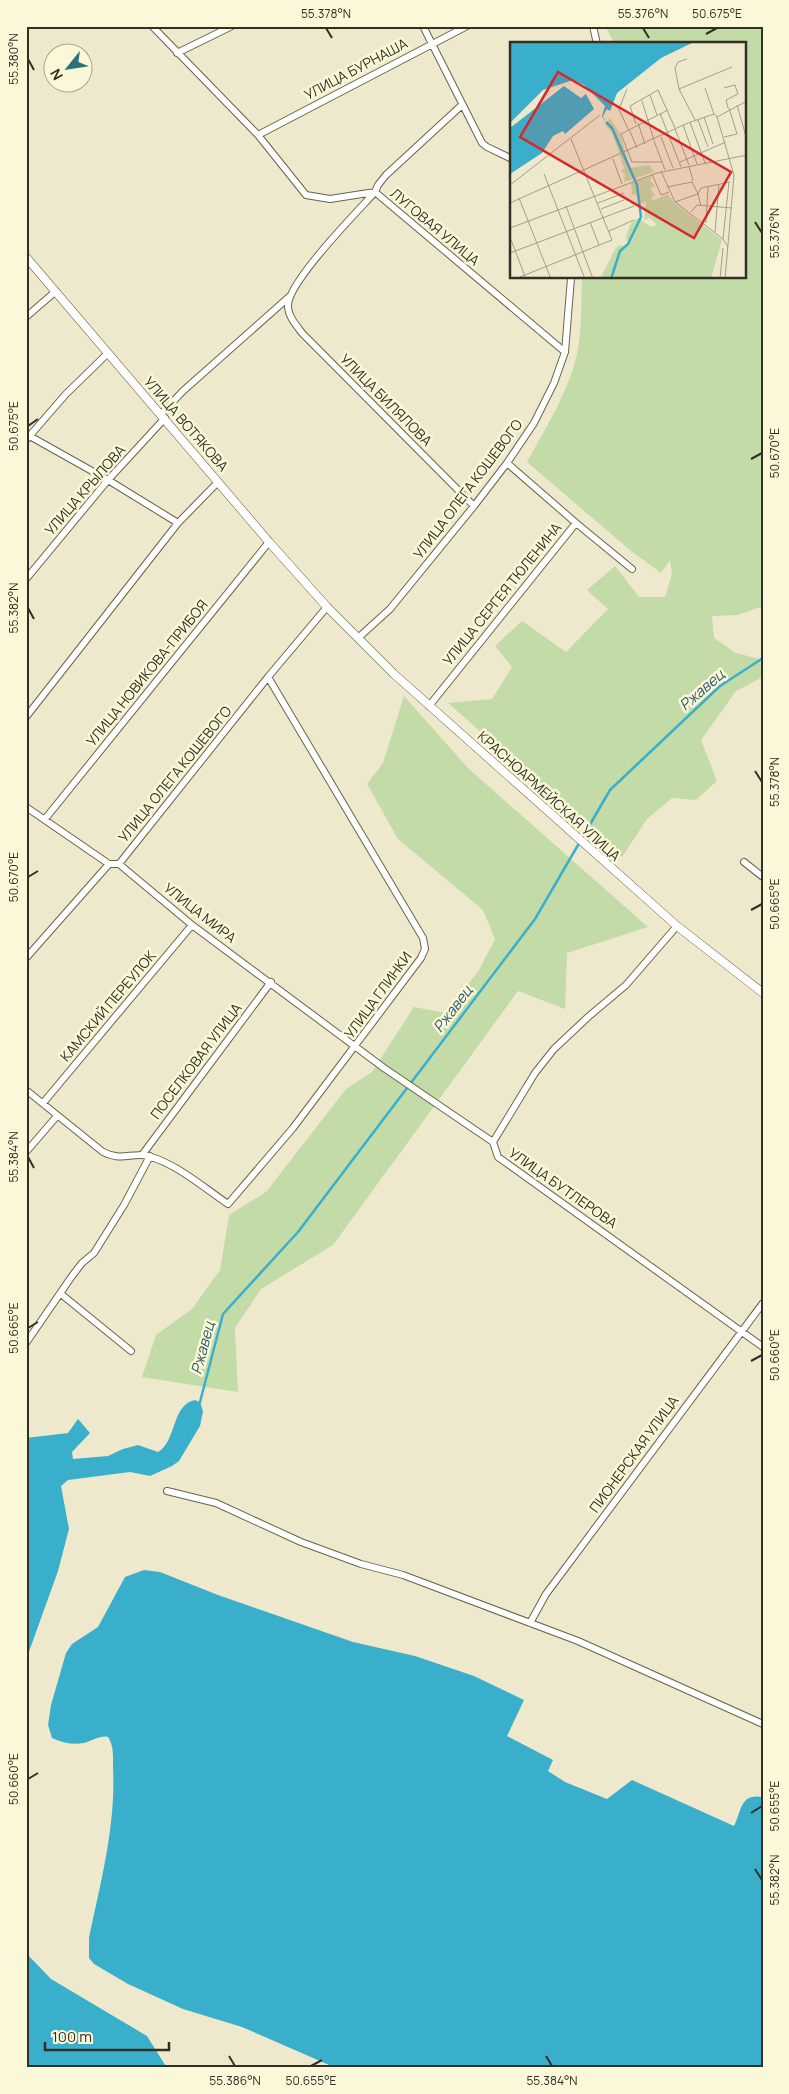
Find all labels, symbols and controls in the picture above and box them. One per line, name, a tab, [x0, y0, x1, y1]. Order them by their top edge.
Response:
text: 55.378°N	[301, 5, 351, 22]
text: 55.376°N	[618, 5, 668, 22]
text: 50.675°E	[692, 5, 742, 22]
text: 55.380°N	[5, 33, 22, 85]
street label: УЛИЦА БУРНАША	[301, 33, 411, 104]
north arrow	[42, 42, 92, 92]
inset map	[510, 42, 746, 279]
text: N	[46, 66, 67, 84]
street label: ЛУГОВАЯ УЛИЦА	[387, 184, 484, 270]
text: 55.376°N	[766, 208, 783, 258]
street label: УЛИЦА БИЛЯЛОВА	[336, 349, 437, 450]
street label: УЛИЦА ВОТЯКОВА	[140, 372, 233, 475]
text: 50.675°E	[5, 401, 22, 451]
street label: УЛИЦА ОЛЕГА КОШЕВОГО	[409, 415, 526, 562]
text: 50.670°E	[766, 428, 783, 478]
street label: УЛИЦА КРЫЛОВА	[40, 440, 129, 539]
street label: УЛИЦА СЕРГЕЯ ТЮЛЕНИНА	[438, 518, 565, 669]
text: 55.382°N	[5, 583, 22, 633]
street label: УЛИЦА НОВИКОВА-ПРИБОЯ	[82, 596, 212, 750]
water label: Ржавец	[675, 664, 729, 715]
street label: УЛИЦА ОЛЕГА КОШЕВОГО	[114, 702, 236, 846]
street label: КРАСНОАРМЕЙСКАЯ УЛИЦА	[474, 726, 625, 865]
text: 55.378°N	[766, 757, 783, 807]
text: 50.670°E	[5, 852, 22, 902]
street label: УЛИЦА МИРА	[160, 878, 241, 947]
text: 50.665°E	[766, 878, 783, 930]
street label: КАМСКИЙ ПЕРЕУЛОК	[56, 946, 160, 1065]
street label: УЛИЦА ГЛИНКИ	[340, 948, 415, 1042]
water label: Ржавец	[428, 980, 478, 1036]
street label: ПОСЕЛКОВАЯ УЛИЦА	[146, 999, 246, 1123]
text: 55.384°N	[5, 1131, 22, 1183]
street label: УЛИЦА БУТЛЕРОВА	[505, 1143, 621, 1232]
text: 50.665°E	[5, 1302, 22, 1354]
water label: Ржавец	[185, 1319, 220, 1376]
text: 50.660°E	[766, 1329, 783, 1381]
street label: ПИОНЕРСКАЯ УЛИЦА	[585, 1391, 683, 1516]
text: 50.660°E	[5, 1753, 22, 1805]
text: 50.655°E	[766, 1780, 783, 1831]
text: 55.382°N	[766, 1855, 783, 1905]
scale bar	[45, 2019, 169, 2051]
text: 100 m	[52, 2026, 92, 2047]
text: 55.386°N	[209, 2072, 261, 2089]
text: 50.655°E	[286, 2072, 337, 2089]
text: 55.384°N	[526, 2072, 578, 2089]

